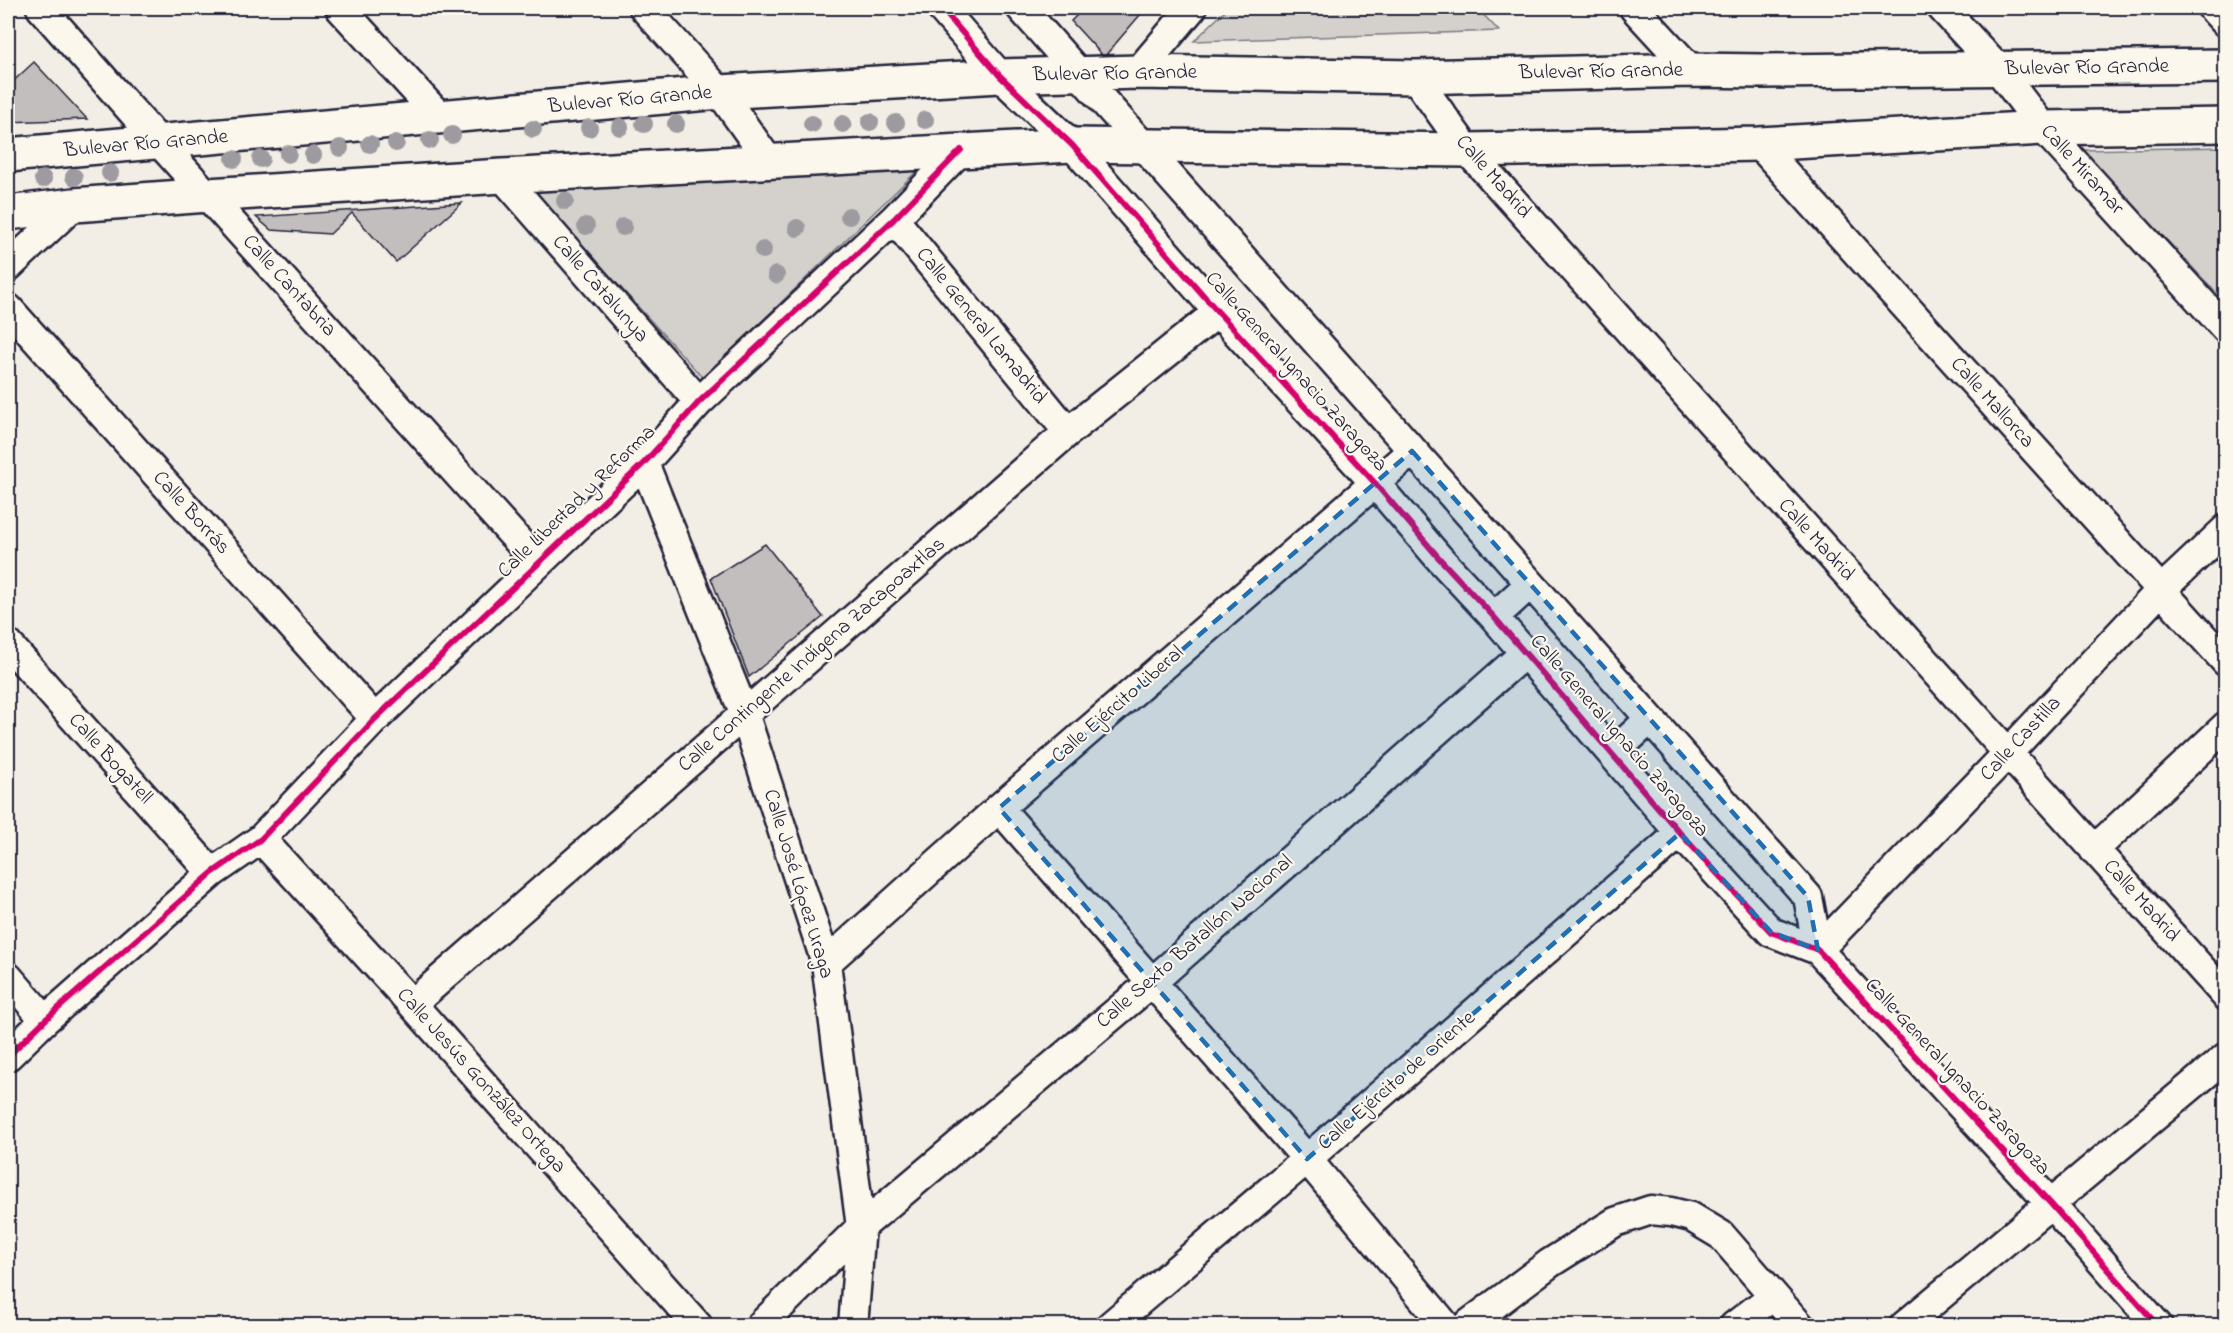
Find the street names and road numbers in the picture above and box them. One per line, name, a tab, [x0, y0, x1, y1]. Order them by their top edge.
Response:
street label: Bulevar Río Grande	[2004, 52, 2170, 84]
street label: Bulevar Río Grande	[1518, 56, 1684, 88]
street label: Bulevar Río Grande	[1032, 58, 1198, 90]
street label: Bulevar Río Grande	[546, 78, 714, 122]
street label: Calle Miramar	[2033, 118, 2131, 222]
street label: Bulevar Río Grande	[62, 122, 230, 166]
street label: Calle Madrid	[1448, 128, 1538, 226]
street label: Calle Cantabria	[235, 228, 343, 344]
street label: Calle Catalunya	[543, 228, 656, 351]
street label: Calle General Lamadrid	[908, 241, 1054, 411]
street label: Calle General Ignacio Zaragoza	[1196, 265, 1394, 480]
street label: Calle Mallorca	[1943, 351, 2041, 455]
street label: Calle Libertad y Reforma	[491, 418, 664, 587]
street label: Calle Borrás	[145, 464, 237, 562]
street label: Calle Madrid	[1771, 492, 1862, 588]
street label: Calle Contingente Indígena Zacapoaxtlas	[672, 530, 954, 781]
street label: Calle General Ignacio Zaragoza	[1521, 628, 1716, 845]
street label: Calle Ejército Liberal	[1045, 639, 1191, 771]
street label: Calle Castilla	[1973, 690, 2069, 788]
street label: Calle Bogatell	[59, 707, 159, 813]
street label: Calle José López Uraga	[753, 786, 841, 983]
street label: Calle Sexto Batallón Nacional	[1090, 848, 1300, 1036]
street label: Calle Madrid	[2096, 853, 2187, 949]
street label: Calle General Ignacio Zaragoza	[1856, 971, 2057, 1184]
street label: Calle Jesús González Ortega	[388, 981, 573, 1182]
street label: Calle Ejército de Oriente	[1311, 1004, 1483, 1158]

